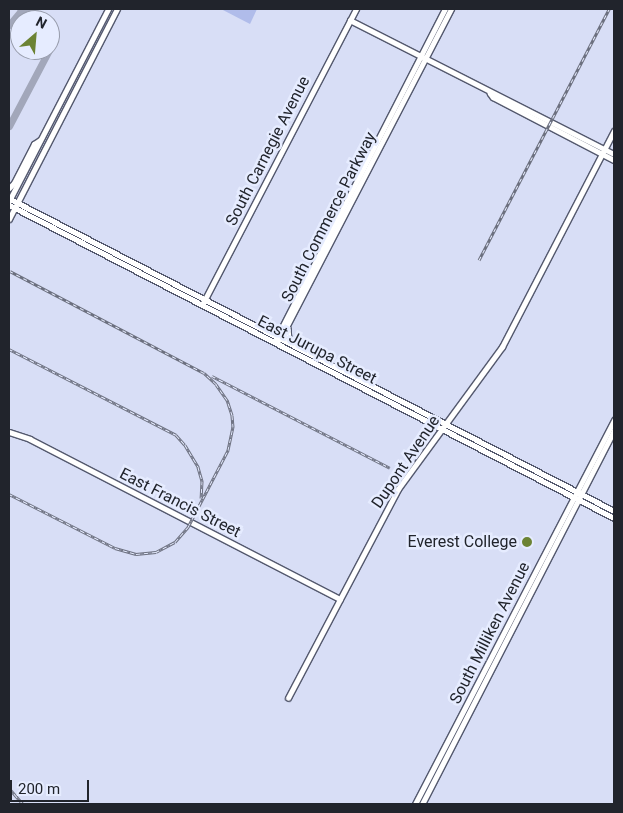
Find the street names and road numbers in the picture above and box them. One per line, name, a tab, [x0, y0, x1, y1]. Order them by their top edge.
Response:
street label: South Carnegie Avenue	[222, 73, 314, 229]
street label: South Commerce Parkway	[278, 129, 380, 305]
street label: East Jurupa Street	[254, 312, 380, 388]
street label: Dupont Avenue	[368, 412, 444, 512]
street label: East Francis Street	[116, 464, 244, 542]
street label: South Milliken Avenue	[446, 559, 534, 707]

